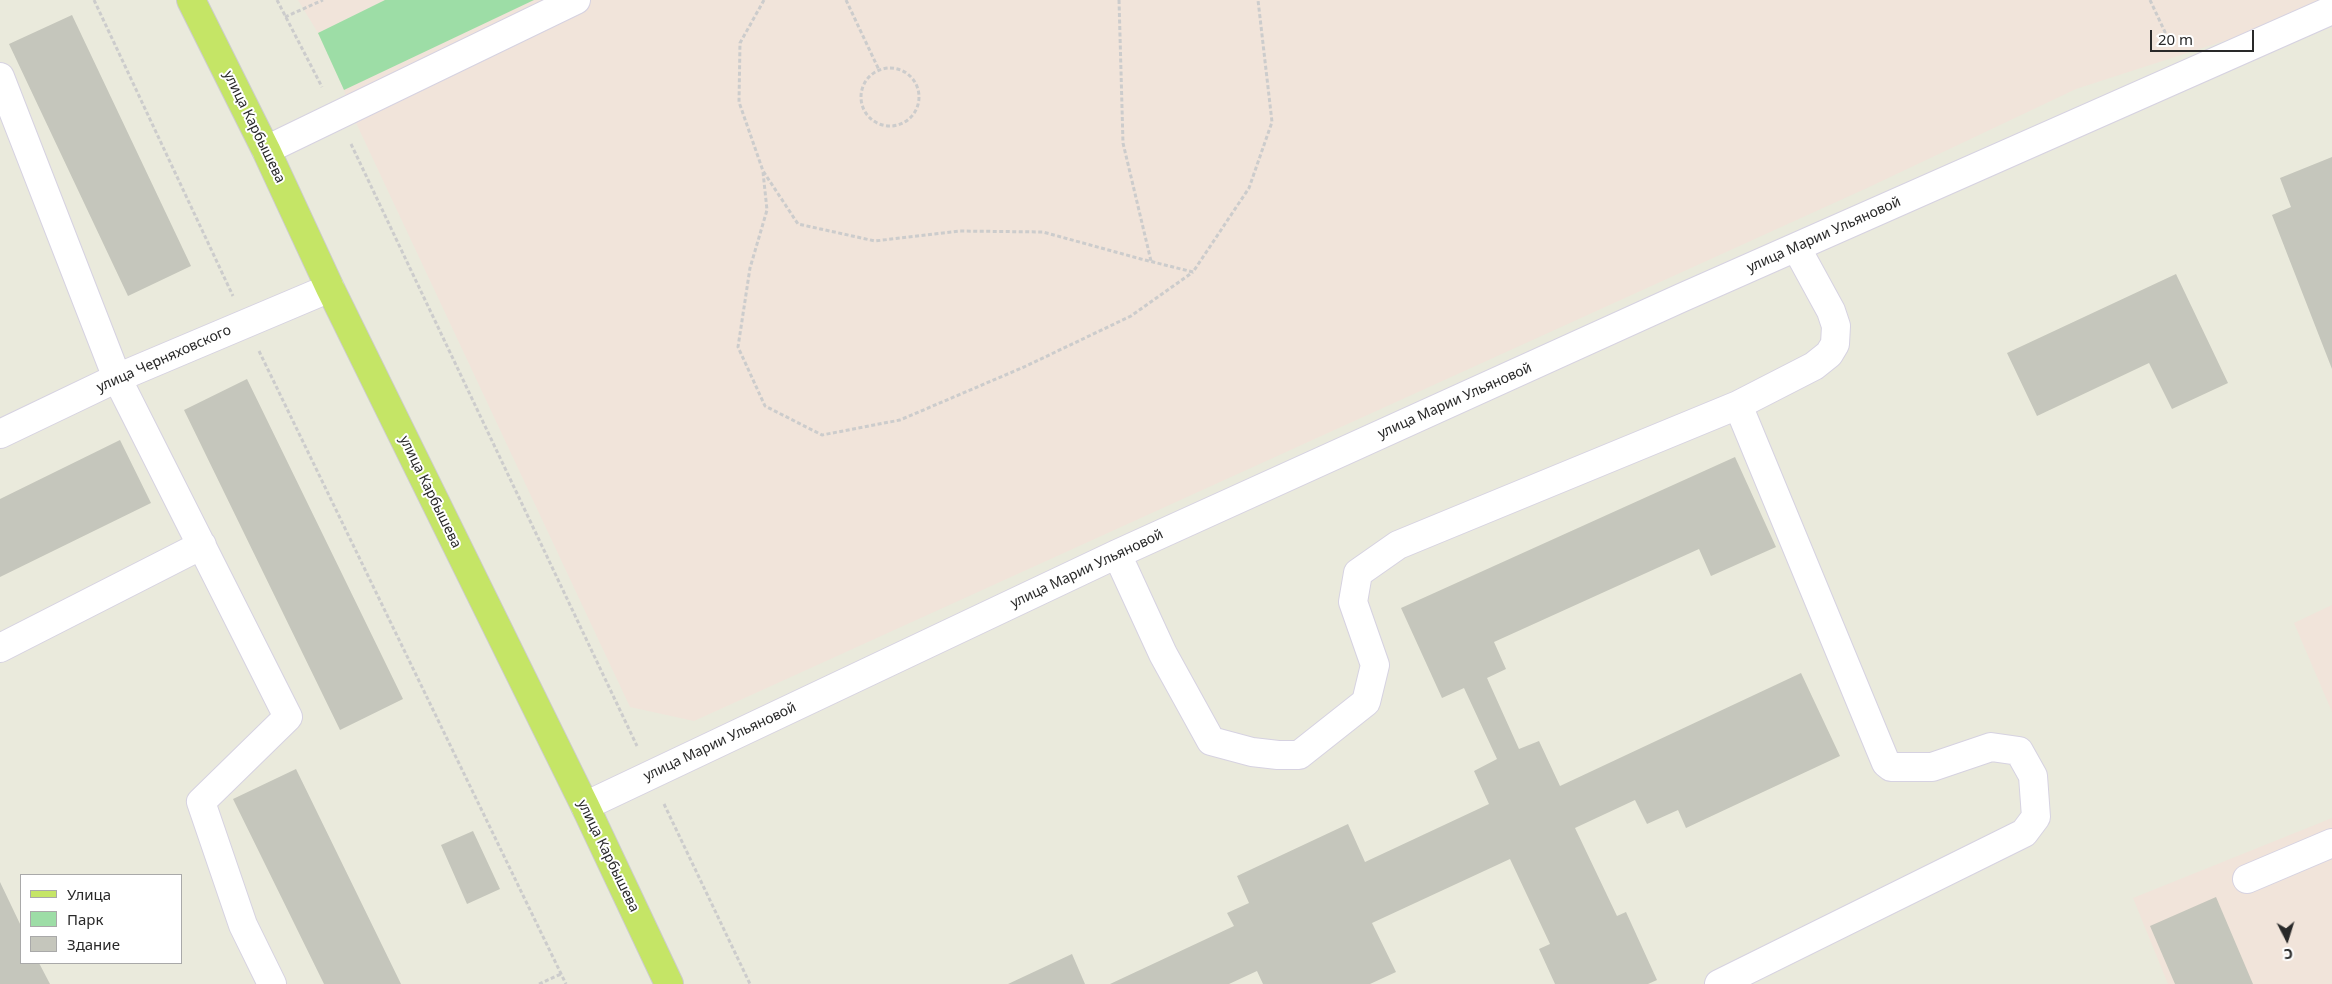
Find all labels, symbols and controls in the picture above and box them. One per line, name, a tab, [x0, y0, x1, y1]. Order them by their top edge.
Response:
scale bar	[2152, 20, 2256, 52]
text: 20 m	[2158, 29, 2193, 49]
street label: улица Карбышева	[219, 68, 289, 186]
street label: улица Марии Ульяновой	[1744, 193, 1904, 277]
street label: улица Черняховского	[94, 322, 234, 396]
street label: улица Марии Ульяновой	[1375, 359, 1535, 443]
street label: улица Карбышева	[395, 433, 465, 551]
street label: улица Марии Ульяновой	[1008, 526, 1166, 612]
street label: улица Марии Ульяновой	[641, 699, 799, 785]
street label: улица Карбышева	[573, 797, 643, 915]
legend	[20, 874, 182, 964]
text: Улица	[67, 884, 111, 904]
text: Парк	[67, 909, 103, 929]
north arrow	[2262, 914, 2312, 964]
text: Здание	[67, 934, 120, 954]
text: С	[2283, 945, 2294, 964]

